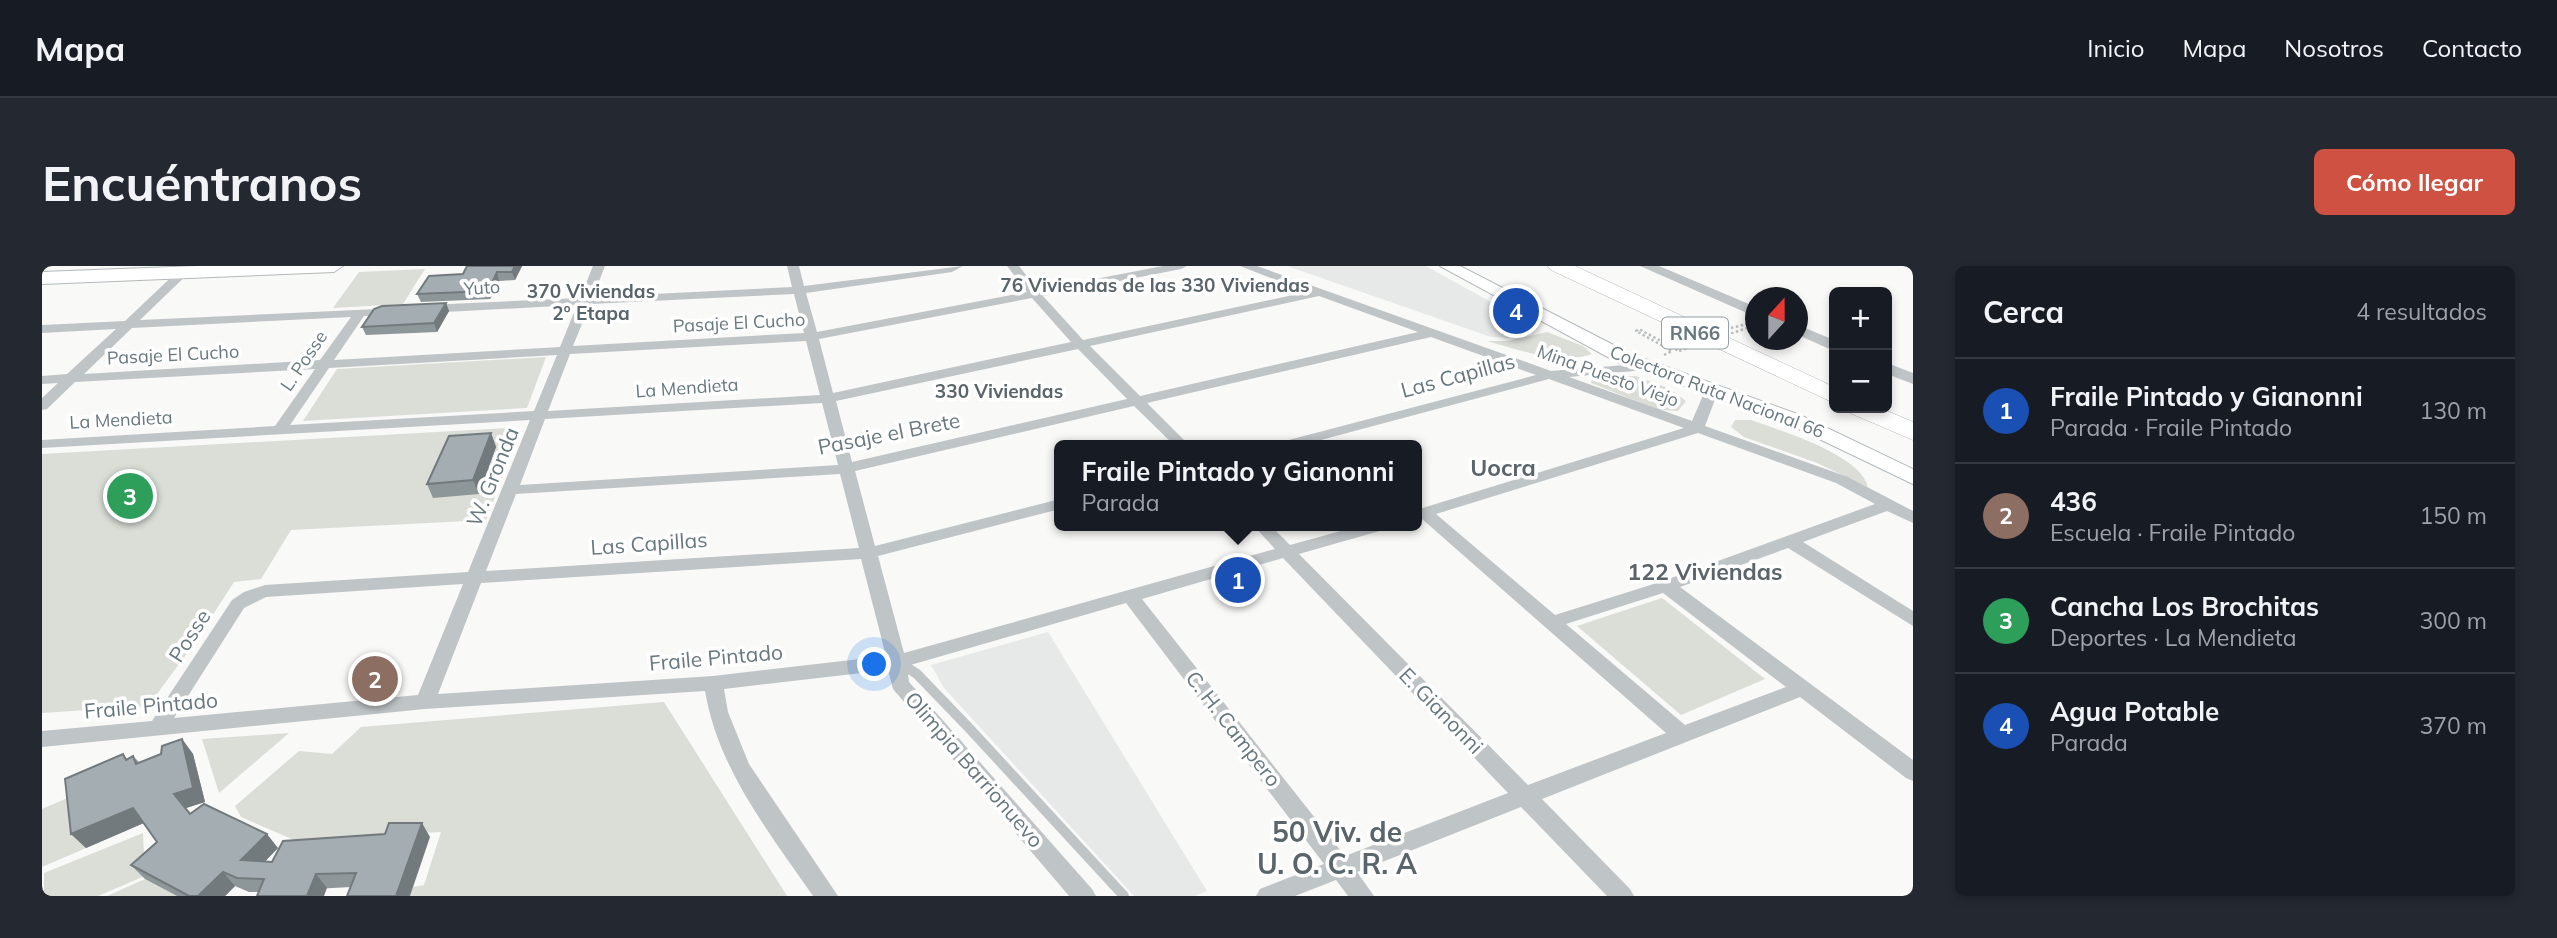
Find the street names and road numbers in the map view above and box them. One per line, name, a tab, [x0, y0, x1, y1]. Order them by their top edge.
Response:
street label: Yuto	[462, 275, 501, 300]
street label: Pasaje El Cucho	[672, 308, 806, 337]
road number: RN66	[1662, 318, 1728, 348]
street label: L. Posse	[275, 326, 332, 395]
street label: Mina Puesto Viejo	[1534, 339, 1682, 412]
street label: Pasaje El Cucho	[106, 340, 240, 369]
street label: Colectora Ruta Nacional 66	[1607, 340, 1828, 443]
street label: Las Capillas	[1398, 347, 1518, 403]
street label: La Mendieta	[635, 372, 739, 403]
street label: La Mendieta	[69, 405, 173, 434]
street label: Pasaje el Brete	[815, 406, 962, 460]
street label: W. Gronda	[460, 423, 524, 530]
street label: Las Capillas	[590, 526, 708, 560]
street label: Posse	[163, 604, 216, 667]
street label: Fraile Pintado	[648, 638, 784, 676]
street label: E. Gianonni	[1394, 662, 1489, 759]
street label: C. H. Campero	[1181, 665, 1287, 791]
street label: Fraile Pintado	[83, 686, 219, 724]
street label: Olimpia Barrionuevo	[900, 686, 1050, 853]

